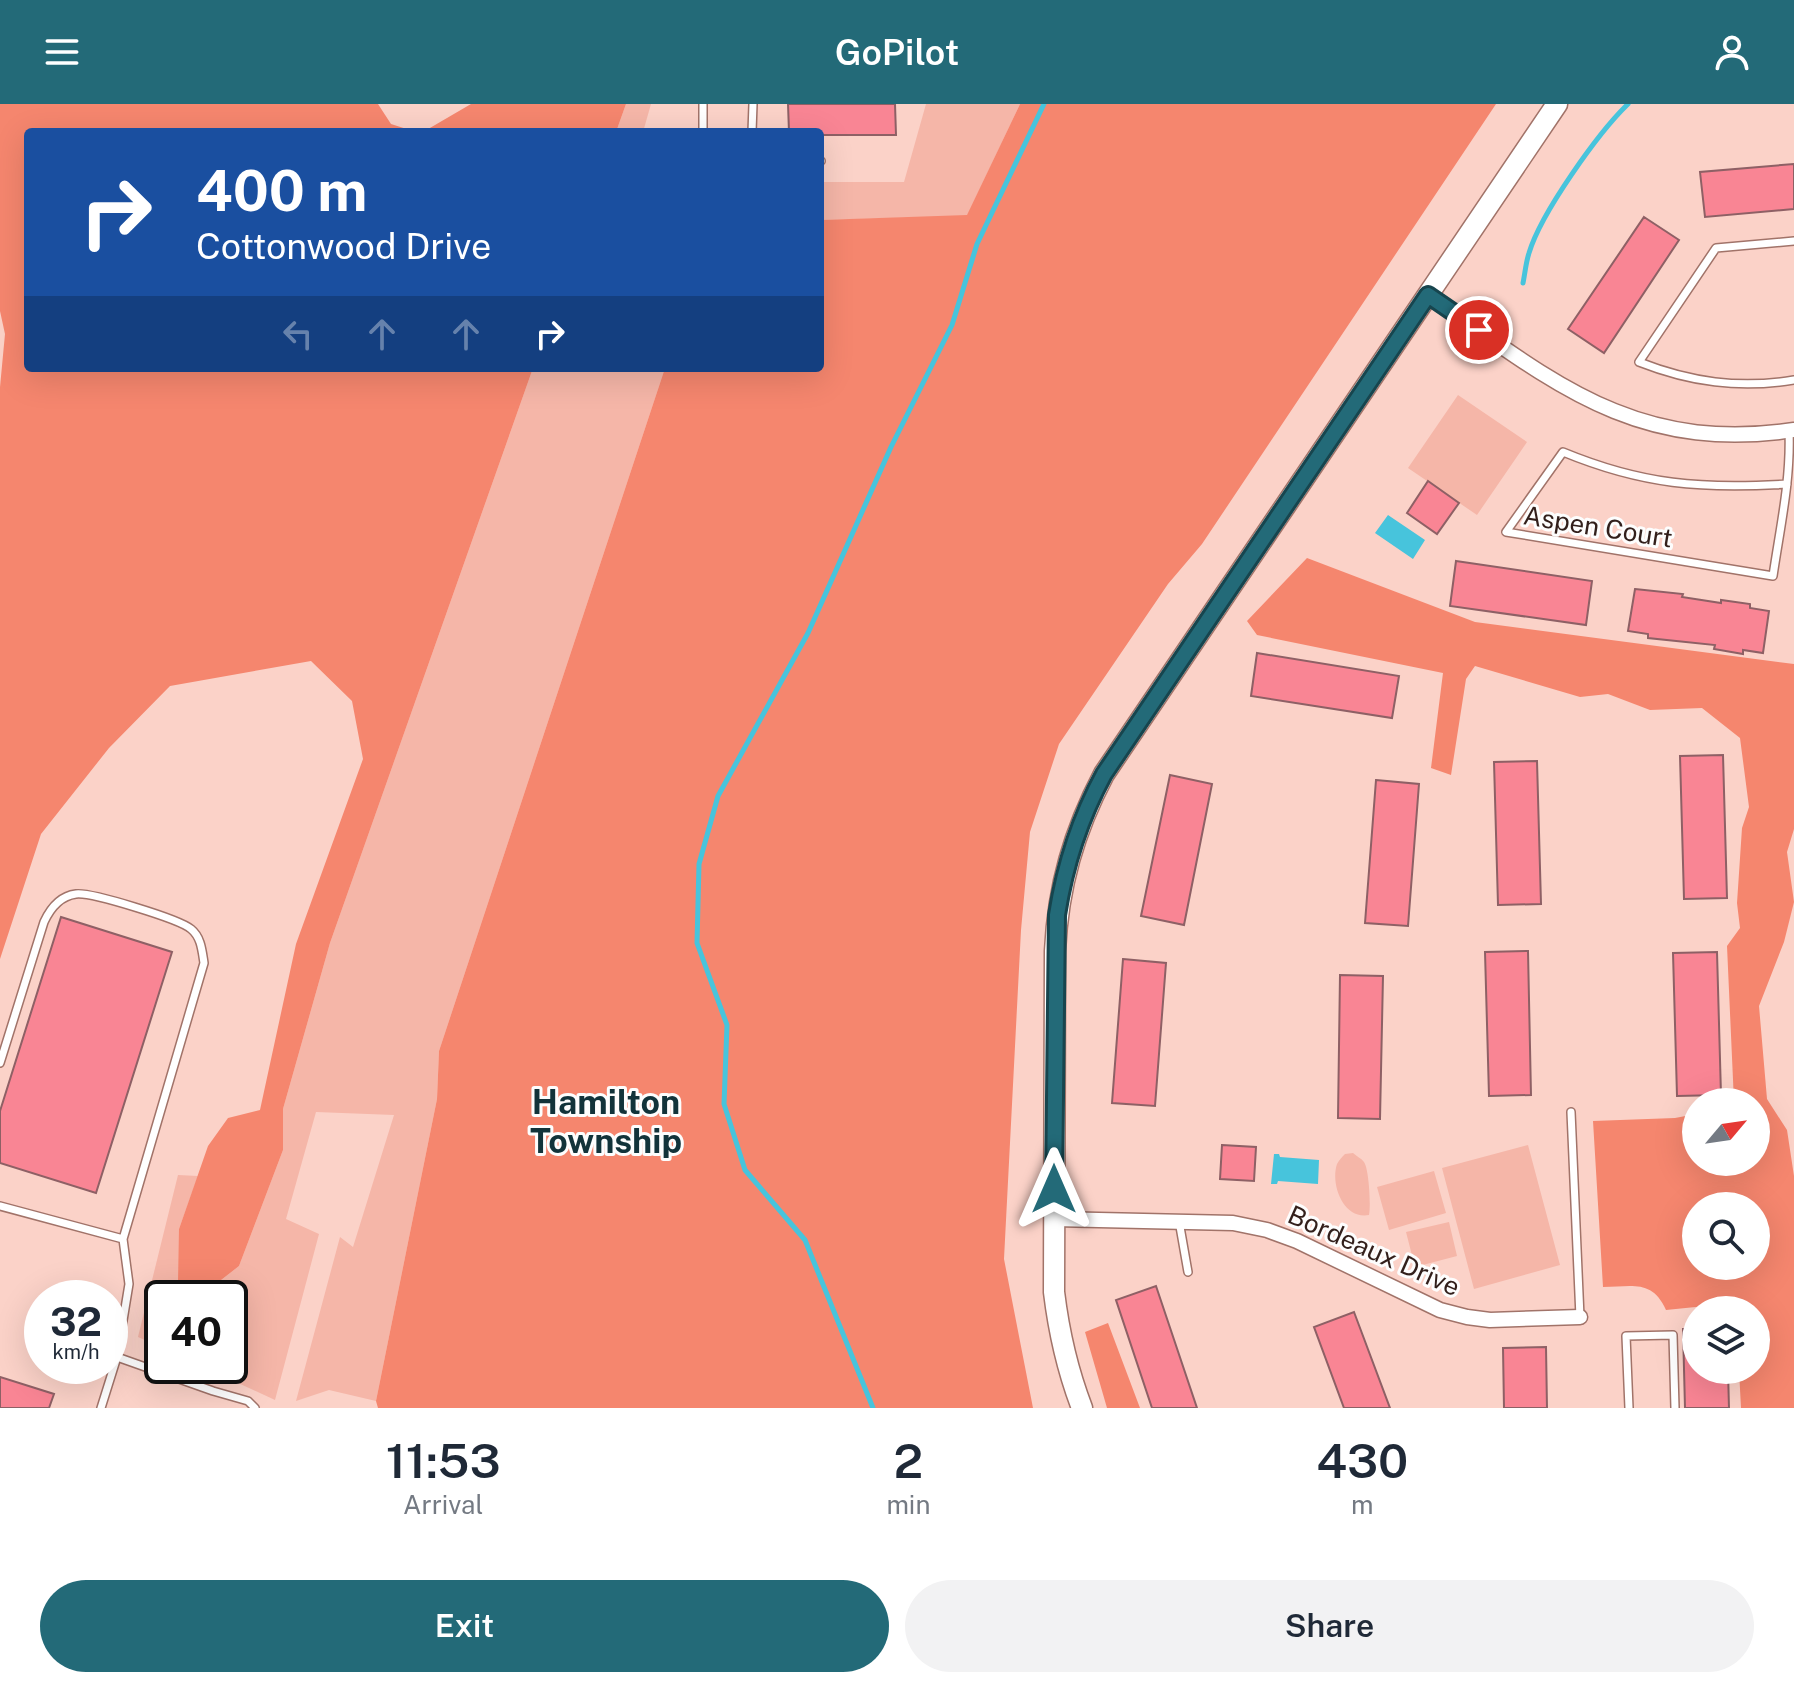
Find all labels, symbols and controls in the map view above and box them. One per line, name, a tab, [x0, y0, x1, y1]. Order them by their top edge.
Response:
icon: menu	[40, 30, 84, 74]
icon: person	[1710, 30, 1754, 74]
text: GoPilot	[835, 31, 959, 73]
text: 400 m	[196, 158, 368, 224]
icon: right	[64, 160, 168, 264]
text: Cottonwood Drive	[196, 225, 491, 267]
pin	[1445, 296, 1513, 364]
icon: arrive	[1457, 308, 1501, 352]
icon: left	[276, 312, 320, 356]
icon: ahead	[360, 312, 404, 356]
icon: ahead	[444, 312, 488, 356]
icon: right	[528, 312, 572, 356]
street label: Aspen Court	[1521, 499, 1675, 554]
district label: Hamilton Township	[530, 1082, 682, 1161]
north arrow	[1682, 1088, 1770, 1176]
map controls	[1682, 1088, 1770, 1384]
position arrow	[1012, 1147, 1096, 1231]
button: search	[1682, 1192, 1770, 1280]
street label: Bordeaux Drive	[1283, 1199, 1465, 1302]
speed limit sign: 40	[144, 1280, 248, 1384]
button: layers	[1682, 1296, 1770, 1384]
text: 32	[50, 1298, 102, 1345]
text: km/h	[52, 1340, 100, 1364]
text: 11:53	[386, 1432, 501, 1489]
text: 2	[894, 1432, 923, 1489]
text: 430	[1316, 1432, 1408, 1489]
text: Arrival	[403, 1489, 483, 1520]
text: min	[886, 1489, 930, 1520]
text: m	[1351, 1489, 1373, 1520]
button: Exit	[40, 1580, 889, 1672]
button: Share	[905, 1580, 1754, 1672]

